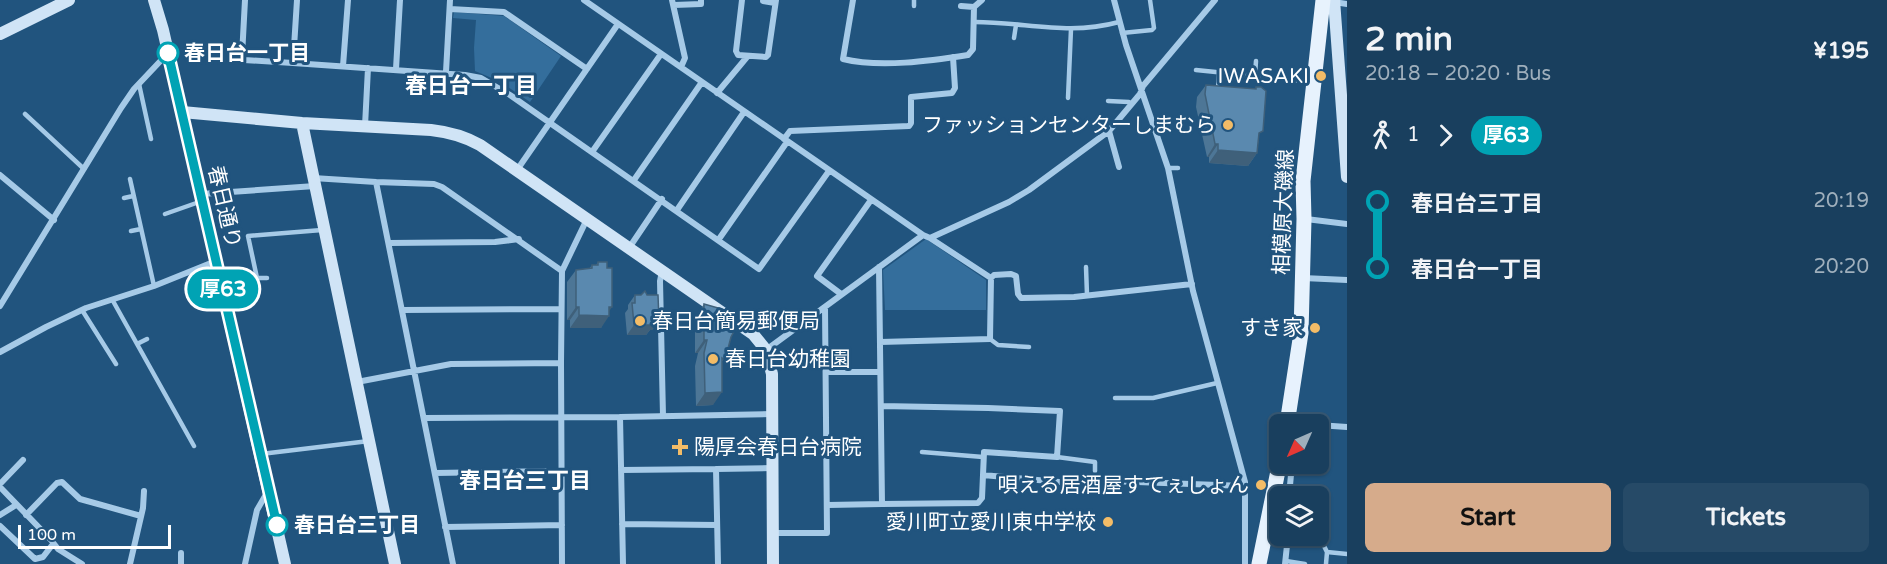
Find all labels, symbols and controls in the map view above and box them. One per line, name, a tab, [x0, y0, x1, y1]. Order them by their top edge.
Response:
text: 2 min	[1365, 20, 1453, 59]
text: ¥195	[1813, 38, 1869, 64]
place label: 春日台一丁目	[184, 41, 310, 66]
marker: 春日台一丁目	[157, 42, 179, 64]
text: 20:18 – 20:20 · Bus	[1365, 62, 1551, 86]
place label: IWASAKI	[1217, 64, 1309, 89]
marker: IWASAKI	[1314, 69, 1328, 83]
district label: 春日台一丁目	[405, 73, 537, 99]
place label: ファッションセンターしまむら	[922, 113, 1216, 138]
marker: ファッションセンターしまむら	[1221, 118, 1235, 132]
icon: walk	[1365, 119, 1398, 152]
icon: forward	[1429, 119, 1462, 152]
text: 1	[1407, 123, 1420, 147]
text: 厚63	[1483, 123, 1530, 148]
street label: 相模原大磯線	[1269, 149, 1299, 275]
street label: 春日通り	[202, 163, 246, 251]
text: 20:19	[1814, 189, 1869, 213]
text: 春日台三丁目	[1411, 191, 1543, 217]
text: 20:20	[1814, 255, 1869, 279]
text: 春日台一丁目	[1411, 257, 1543, 283]
line badge: 厚63	[188, 270, 258, 308]
text: 厚63	[199, 277, 247, 302]
place label: 春日台簡易郵便局	[652, 309, 820, 334]
marker: 春日台簡易郵便局	[633, 314, 647, 328]
place label: すき家	[1240, 316, 1303, 341]
marker: すき家	[1308, 321, 1322, 335]
place label: 春日台幼稚園	[725, 347, 851, 372]
marker: 春日台幼稚園	[706, 352, 720, 366]
north arrow	[1269, 414, 1329, 474]
map controls	[1269, 414, 1329, 546]
place label: 陽厚会春日台病院	[694, 435, 862, 460]
marker: 陽厚会春日台病院	[671, 438, 689, 456]
district label: 春日台三丁目	[459, 468, 591, 494]
place label: 唄える居酒屋すてぇしょん	[997, 473, 1249, 498]
marker: 唄える居酒屋すてぇしょん	[1254, 478, 1268, 492]
button: Start	[1365, 483, 1611, 552]
button: Tickets	[1623, 483, 1869, 552]
button: layers	[1269, 486, 1329, 546]
place label: 愛川町立愛川東中学校	[886, 510, 1096, 535]
place label: 春日台三丁目	[294, 513, 420, 538]
marker: 春日台三丁目	[266, 514, 288, 536]
marker: 愛川町立愛川東中学校	[1101, 515, 1115, 529]
scale bar	[18, 522, 171, 550]
text: 100 m	[27, 525, 76, 545]

